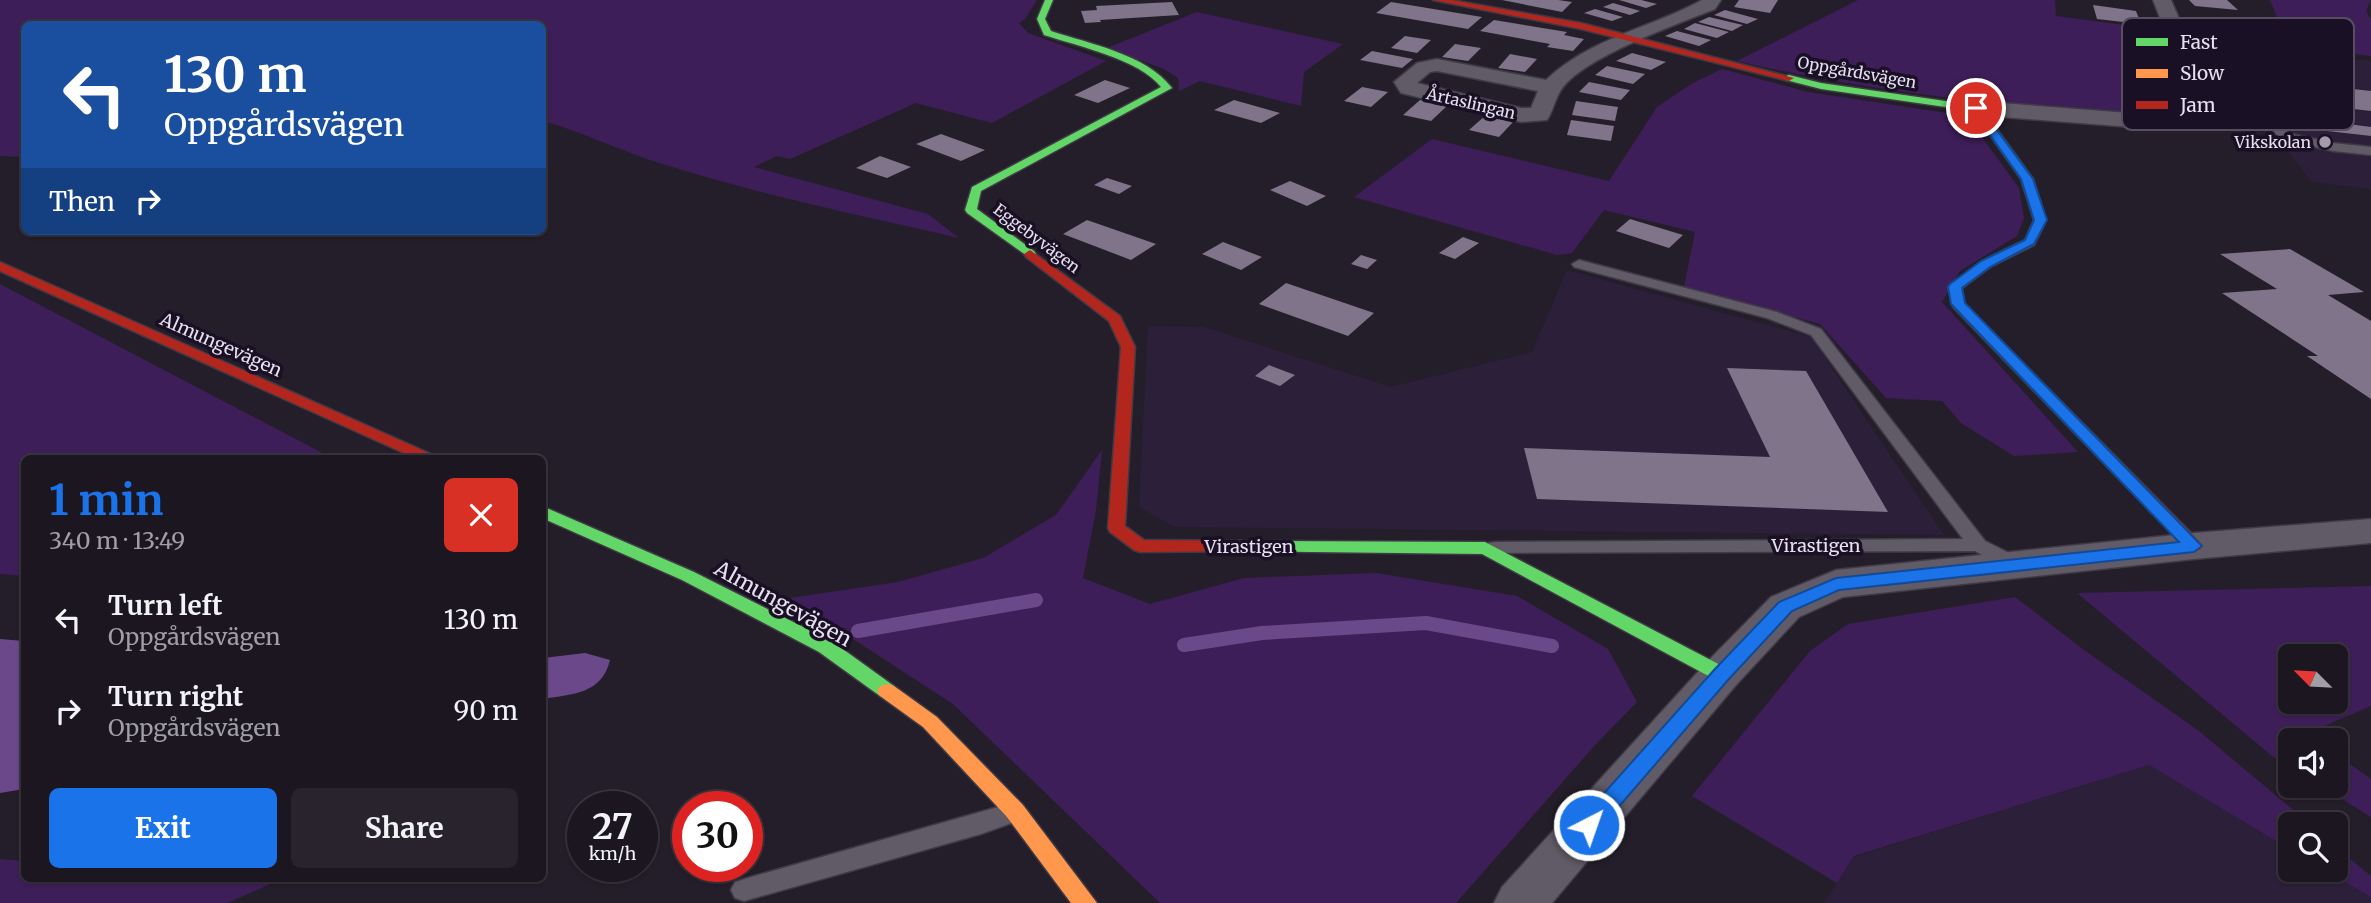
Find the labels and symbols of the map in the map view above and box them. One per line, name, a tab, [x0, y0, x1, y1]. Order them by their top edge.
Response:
legend	[2122, 18, 2354, 130]
text: Fast	[2180, 30, 2218, 54]
street label: Oppgårdsvägen	[1796, 52, 1918, 92]
text: Slow	[2180, 61, 2225, 85]
pin	[1946, 78, 2006, 138]
street label: Årtaslingan	[1424, 82, 1518, 123]
text: Jam	[2179, 93, 2216, 117]
place label: Vikskolan	[2233, 132, 2311, 152]
marker: Vikskolan	[2317, 134, 2333, 150]
street label: Eggebyvägen	[990, 199, 1084, 277]
street label: Almungevägen	[156, 307, 286, 382]
street label: Virastigen	[1771, 534, 1861, 557]
street label: Virastigen	[1204, 535, 1294, 558]
street label: Almungevägen	[709, 554, 857, 652]
north arrow	[2278, 644, 2348, 714]
position arrow	[1552, 788, 1626, 862]
speed limit sign: 30	[672, 791, 763, 882]

